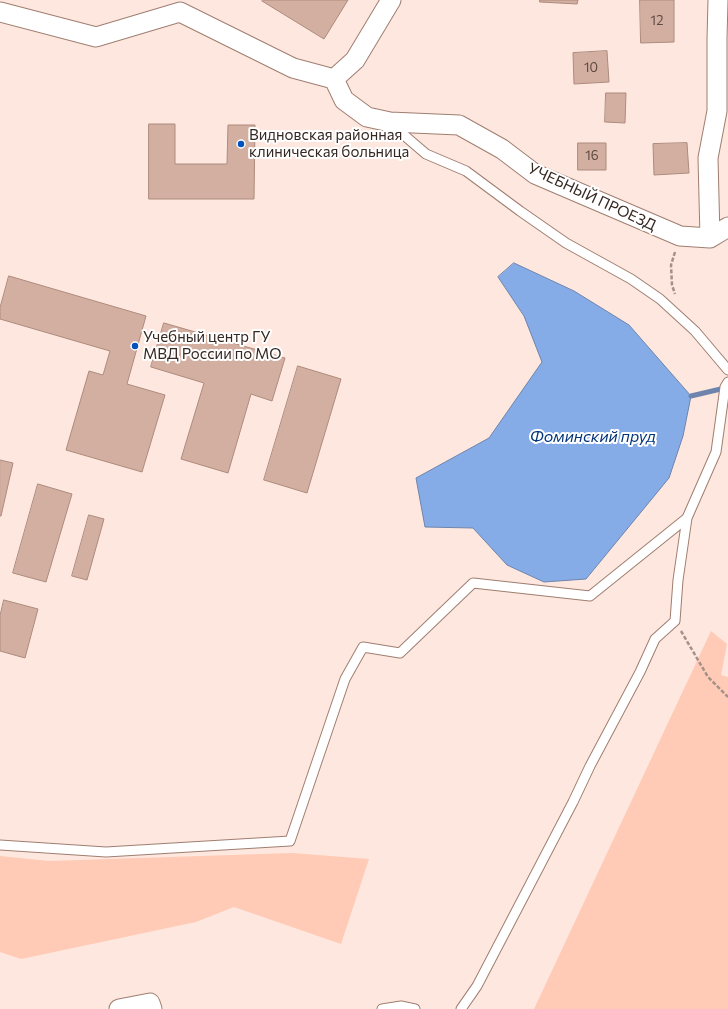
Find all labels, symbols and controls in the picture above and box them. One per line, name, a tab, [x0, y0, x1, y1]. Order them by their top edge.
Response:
house number: 12	[651, 13, 663, 29]
house number: 10	[584, 60, 598, 76]
place label: Видновская районная клиническая больница	[249, 126, 409, 161]
marker: Видновская районная клиническая больница	[236, 139, 246, 149]
house number: 16	[585, 148, 599, 164]
street label: УЧЕБНЫЙ ПРОЕЗД	[525, 159, 659, 235]
place label: Учебный центр ГУ МВД России по МО	[143, 328, 281, 363]
marker: Учебный центр ГУ МВД России по МО	[130, 341, 140, 351]
water label: Фоминский пруд	[530, 427, 656, 447]

